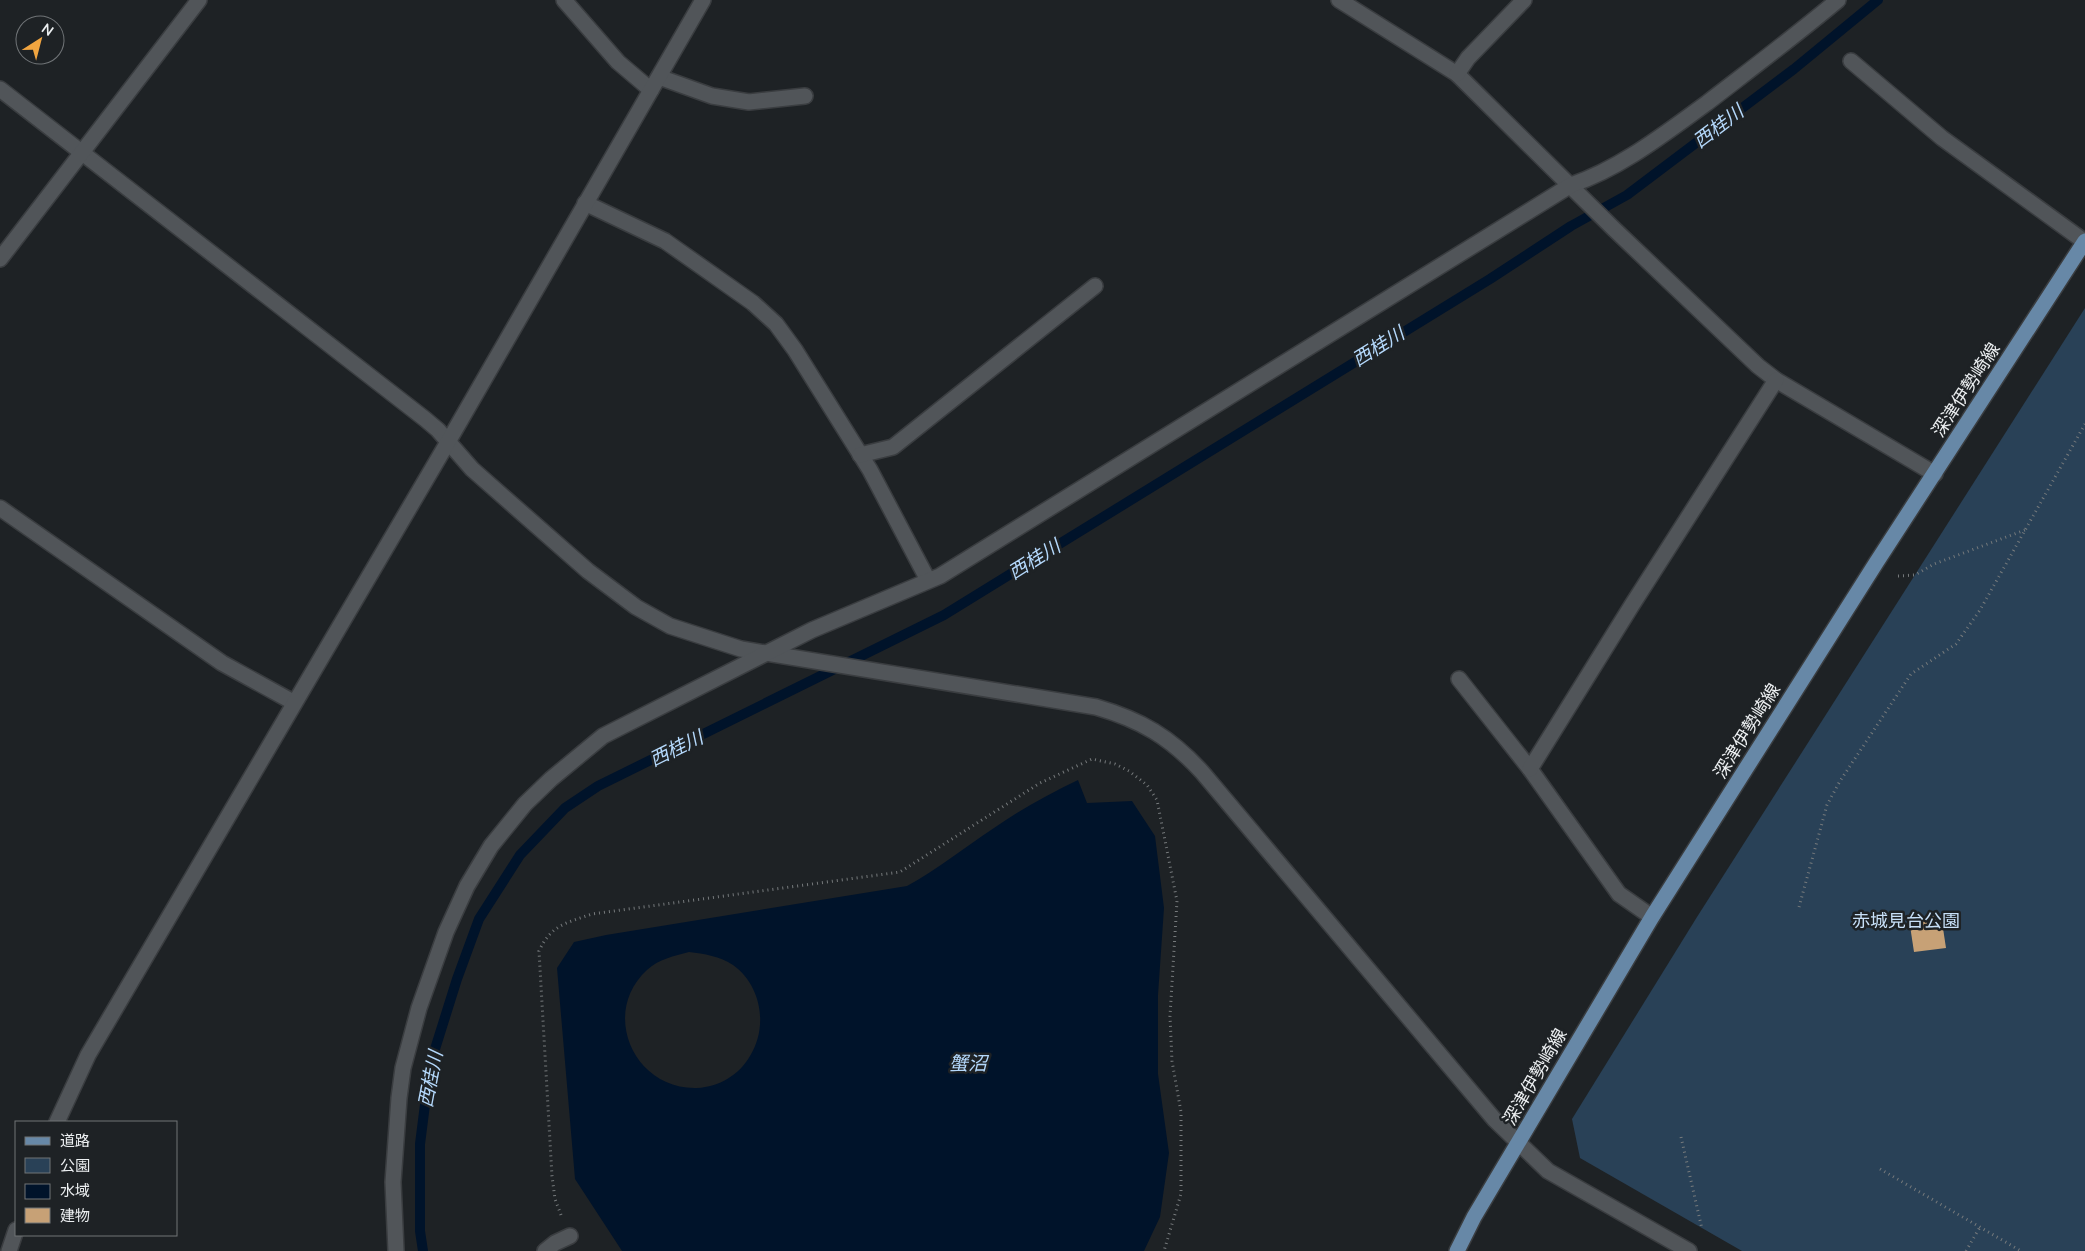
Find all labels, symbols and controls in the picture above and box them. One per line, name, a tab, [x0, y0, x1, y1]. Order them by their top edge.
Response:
north arrow	[15, 15, 65, 65]
text: N	[38, 19, 57, 40]
water label: 西桂川	[1688, 98, 1750, 153]
water label: 西桂川	[1347, 320, 1410, 371]
street label: 深津伊勢崎線	[1927, 338, 2005, 441]
water label: 西桂川	[1003, 533, 1066, 584]
street label: 深津伊勢崎線	[1708, 679, 1785, 783]
water label: 西桂川	[645, 724, 709, 771]
park label: 赤城見台公園	[1852, 909, 1960, 932]
street label: 深津伊勢崎線	[1498, 1024, 1572, 1129]
water label: 西桂川	[413, 1047, 448, 1109]
water label: 蟹沼	[949, 1051, 990, 1075]
legend	[15, 1121, 178, 1236]
text: 道路	[60, 1131, 90, 1150]
text: 公園	[60, 1156, 90, 1175]
text: 水域	[60, 1181, 90, 1200]
text: 建物	[60, 1206, 90, 1225]

